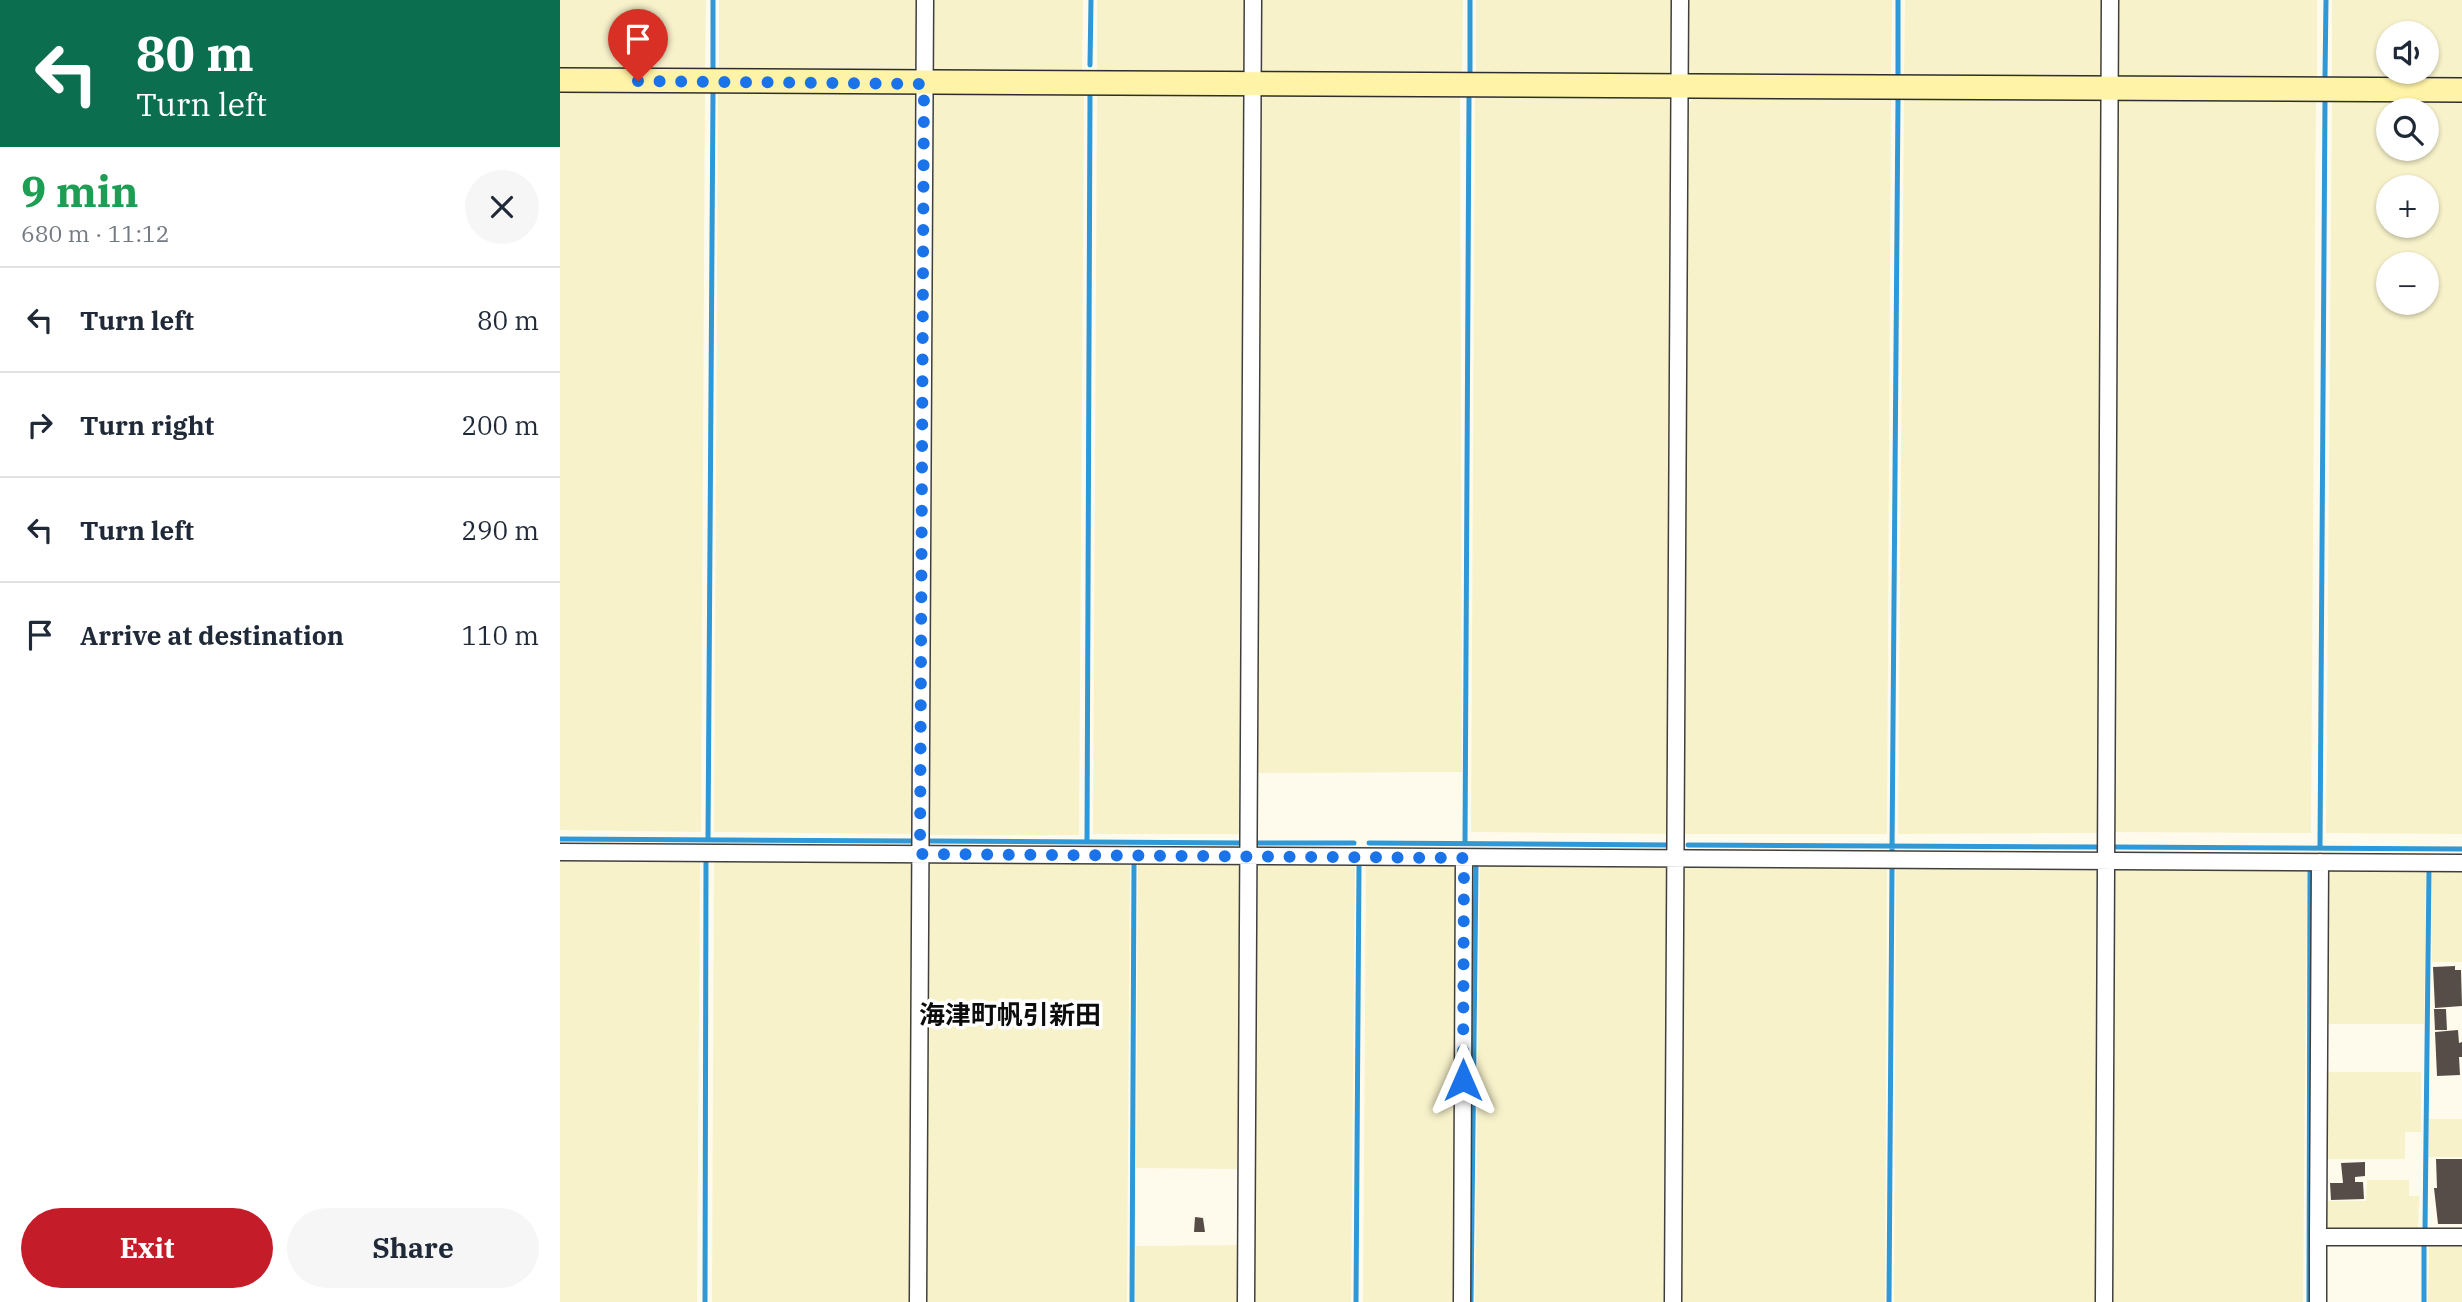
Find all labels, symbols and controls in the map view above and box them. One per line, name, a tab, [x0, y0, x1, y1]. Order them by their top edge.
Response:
pin	[608, 9, 668, 81]
icon: arrive	[619, 20, 657, 58]
text: 80 m	[136, 21, 254, 84]
map controls	[2376, 21, 2439, 315]
button: sound	[2376, 21, 2439, 84]
icon: left	[21, 28, 112, 119]
text: Turn left	[136, 83, 267, 125]
button: search	[2376, 98, 2439, 161]
text: 9 min	[21, 164, 139, 219]
button: close	[465, 170, 539, 244]
button: +	[2376, 175, 2439, 238]
text: 680 m · 11:12	[21, 218, 170, 248]
button: −	[2376, 252, 2439, 315]
icon: left	[21, 301, 59, 339]
text: Turn left	[80, 303, 194, 337]
text: 80 m	[477, 303, 539, 337]
icon: right	[21, 406, 59, 444]
text: Turn right	[80, 408, 214, 442]
text: 200 m	[461, 408, 539, 442]
icon: left	[21, 511, 59, 549]
text: Turn left	[80, 513, 194, 547]
text: 290 m	[461, 513, 539, 547]
icon: arrive	[21, 616, 59, 654]
text: Arrive at destination	[80, 618, 344, 652]
text: 110 m	[461, 618, 539, 652]
district label: 海津町帆引新田	[919, 997, 1101, 1031]
position arrow	[1426, 1043, 1500, 1117]
button: Exit	[21, 1208, 273, 1288]
button: Share	[287, 1208, 539, 1288]

